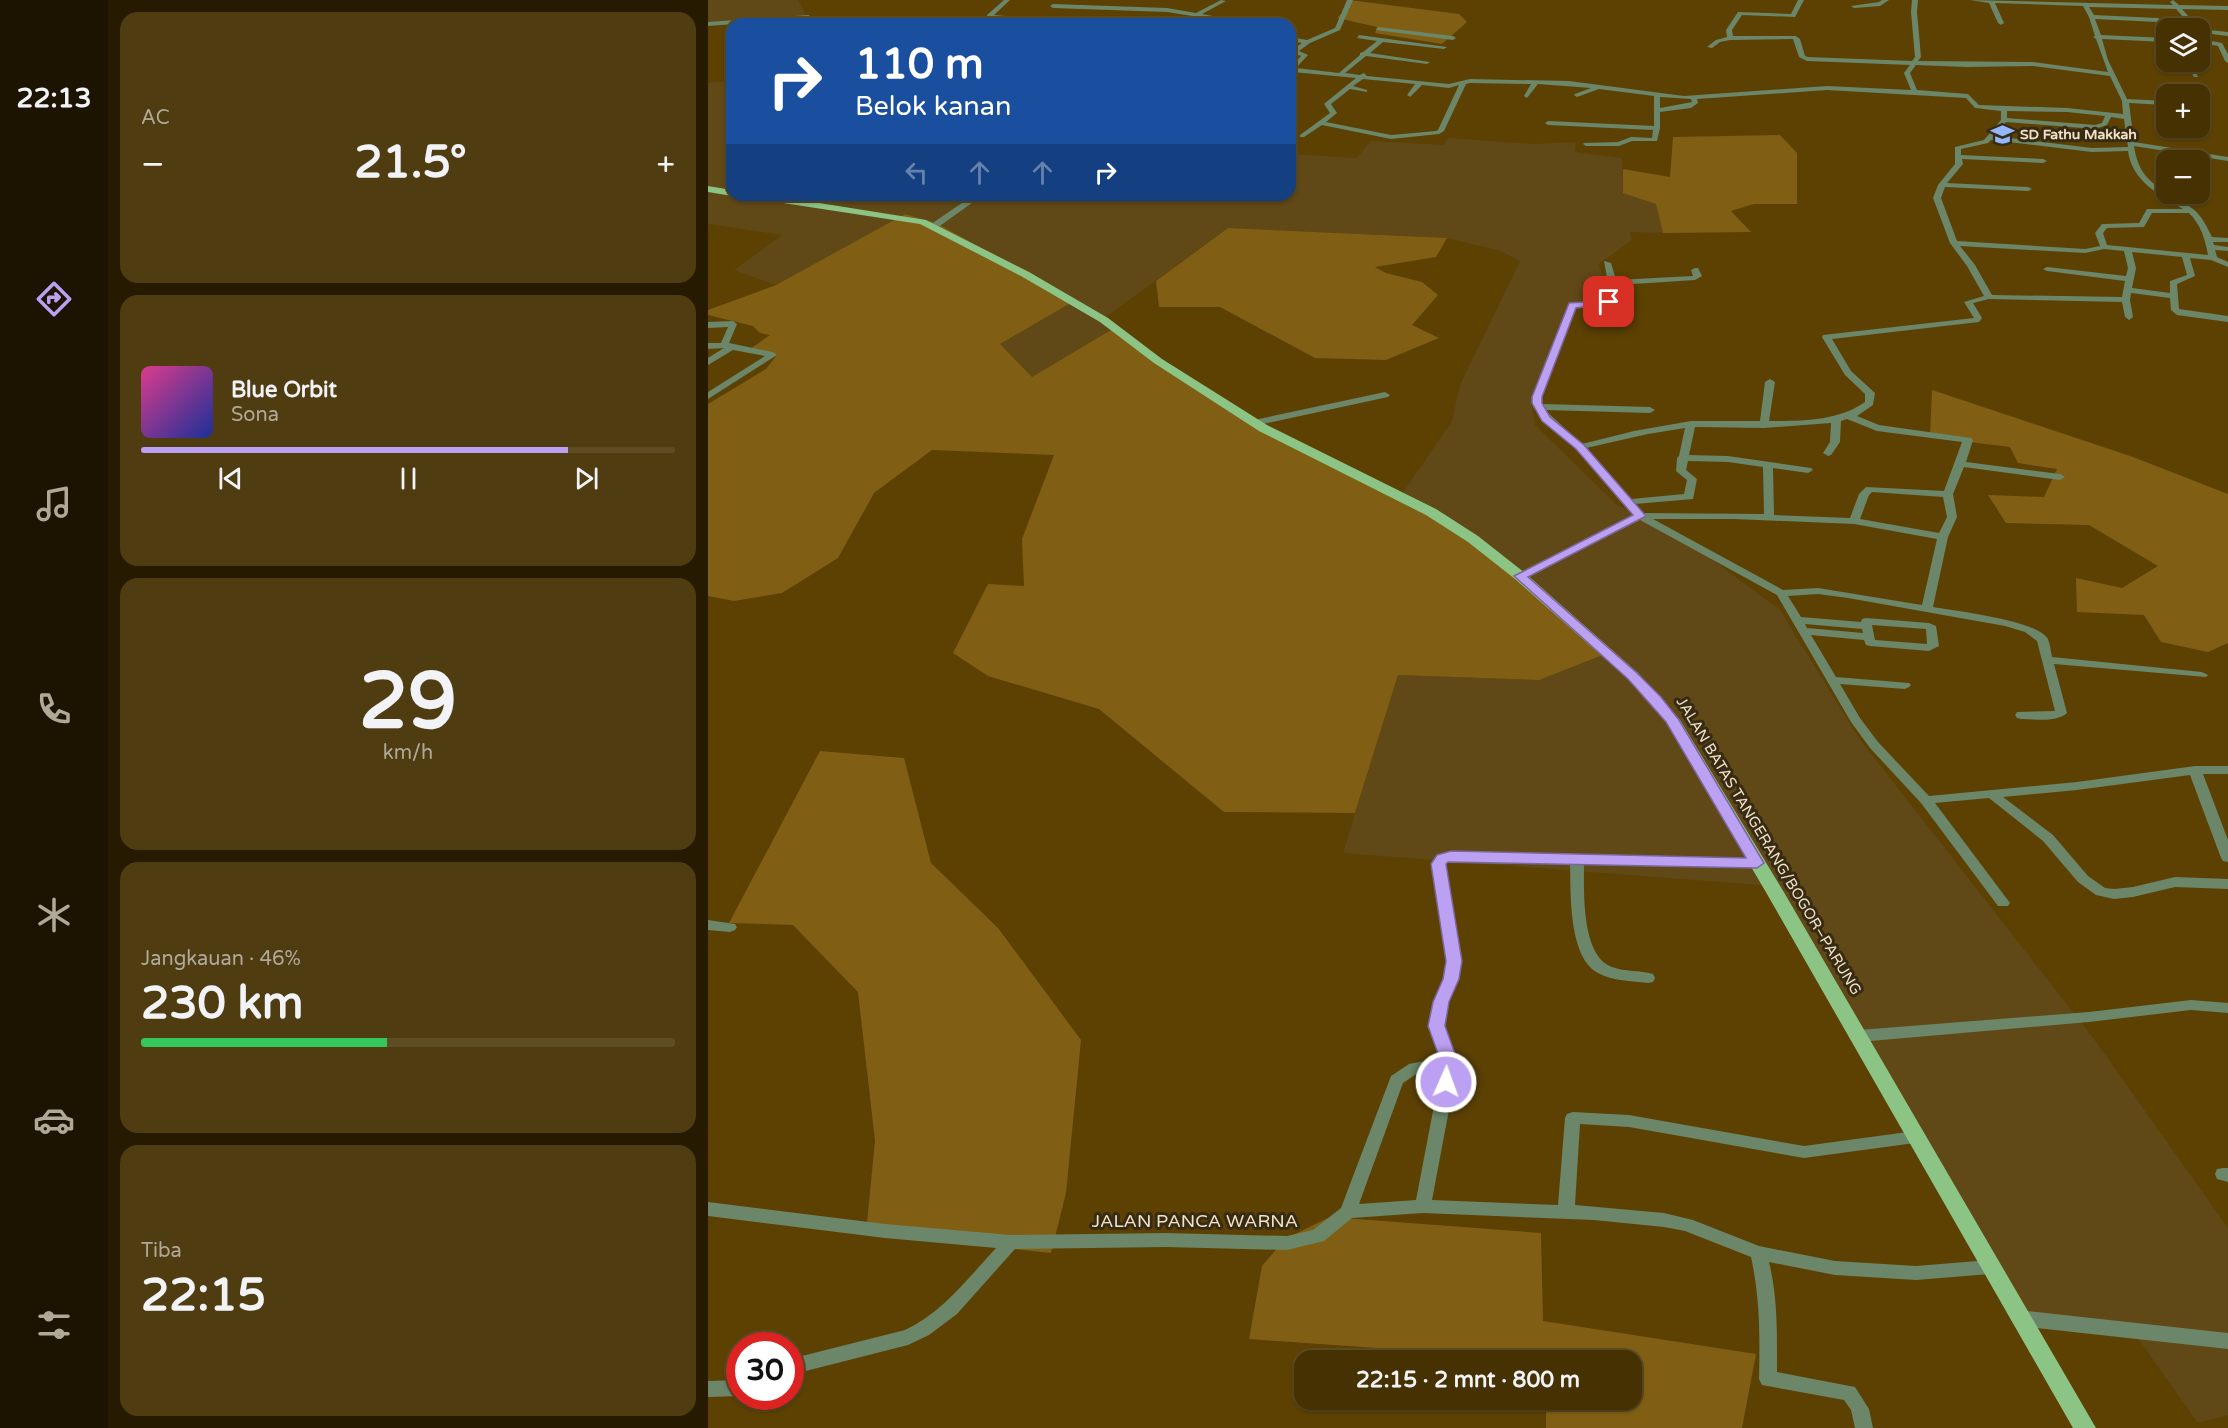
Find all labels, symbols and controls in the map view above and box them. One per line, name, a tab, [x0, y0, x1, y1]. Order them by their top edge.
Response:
map controls	[2156, 18, 2210, 204]
button: layers	[2156, 18, 2210, 72]
text: 110 m	[855, 39, 984, 90]
icon: right	[756, 42, 834, 120]
text: 22:13	[17, 82, 91, 115]
button: +	[2156, 84, 2210, 138]
text: Belok kanan	[855, 90, 1011, 123]
text: AC	[141, 106, 170, 130]
school or university icon: SD Fathu Makkah	[1989, 121, 2015, 147]
place label: SD Fathu Makkah	[2020, 126, 2137, 143]
text: 21.5°	[354, 136, 467, 190]
text: −	[141, 145, 165, 184]
text: +	[656, 145, 675, 184]
button: −	[2156, 150, 2210, 204]
icon: left	[900, 156, 933, 189]
icon: ahead	[963, 156, 996, 189]
icon: ahead	[1026, 156, 1059, 189]
icon: right	[1089, 156, 1122, 189]
pin	[1583, 276, 1634, 327]
icon: directions	[33, 278, 75, 320]
icon: arrive	[1592, 285, 1625, 318]
text: Blue Orbit	[231, 377, 337, 403]
text: Sona	[231, 403, 279, 427]
icon: previous	[214, 462, 247, 495]
icon: pause	[392, 462, 425, 495]
icon: next	[570, 462, 603, 495]
icon: music	[33, 483, 75, 525]
text: 29	[359, 655, 457, 749]
icon: phone	[33, 688, 75, 730]
street label: JALAN BATAS TANGERANG/BOGOR–PARUNG	[1673, 694, 1865, 998]
text: km/h	[383, 741, 433, 765]
icon: climate	[33, 894, 75, 936]
text: Jangkauan · 46%	[141, 947, 301, 971]
text: 230 km	[141, 977, 303, 1031]
position arrow	[1414, 1050, 1478, 1114]
icon: car	[33, 1099, 75, 1141]
street label: JALAN PANCA WARNA	[1092, 1210, 1298, 1232]
text: Tiba	[141, 1239, 182, 1263]
text: 22:15	[141, 1269, 266, 1323]
icon: filters	[33, 1304, 75, 1346]
speed limit sign: 30	[726, 1332, 804, 1410]
text: 22:15 · 2 mnt · 800 m	[1356, 1367, 1580, 1393]

